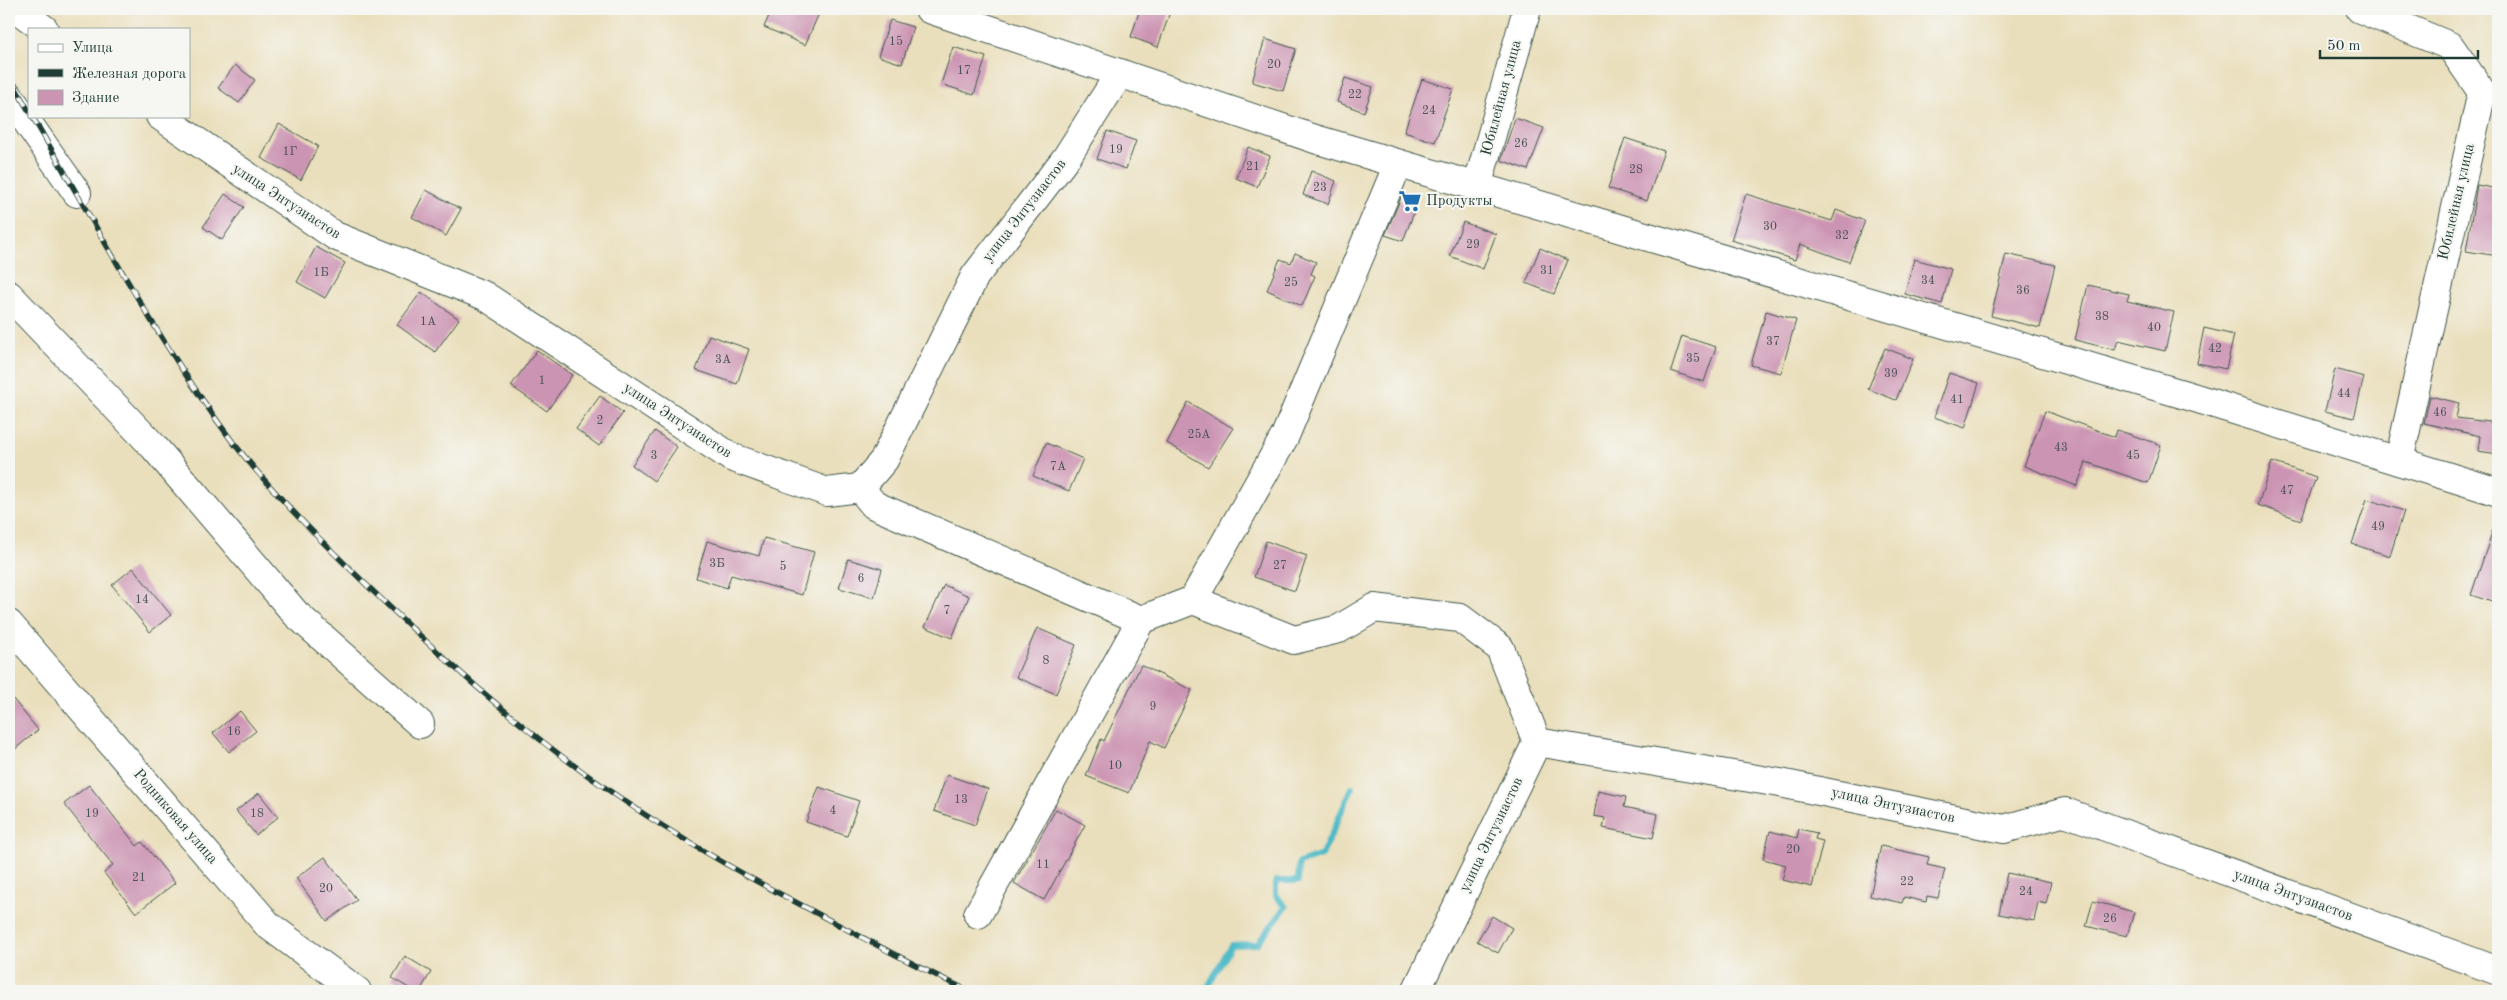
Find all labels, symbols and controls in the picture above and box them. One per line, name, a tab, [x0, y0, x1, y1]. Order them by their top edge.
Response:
legend	[28, 28, 190, 118]
scale bar	[2320, 28, 2477, 60]
house number: 15	[889, 35, 903, 48]
street label: Юбилейная улица	[1479, 38, 1525, 157]
text: 50 m	[2327, 39, 2361, 54]
text: Улица	[72, 41, 113, 56]
house number: 20	[1267, 59, 1281, 71]
house number: 17	[957, 65, 971, 77]
text: Железная дорога	[72, 67, 187, 82]
house number: 22	[1348, 89, 1362, 101]
text: Здание	[72, 91, 119, 106]
house number: 24	[1422, 105, 1436, 117]
house number: 26	[1514, 138, 1528, 150]
street label: Юбилейная улица	[2436, 142, 2478, 262]
house number: 19	[1109, 144, 1123, 156]
house number: 1Г	[283, 146, 298, 158]
street label: улица Энтузиастов	[980, 157, 1070, 265]
street label: улица Энтузиастов	[229, 161, 343, 243]
house number: 21	[1246, 161, 1260, 173]
house number: 28	[1629, 164, 1643, 176]
house number: 23	[1313, 182, 1327, 194]
supermarket icon: Продукты	[1397, 188, 1423, 214]
place label: Продукты	[1426, 194, 1493, 209]
house number: 30	[1763, 221, 1777, 233]
house number: 32	[1835, 230, 1849, 242]
house number: 29	[1466, 239, 1480, 251]
house number: 31	[1540, 265, 1554, 277]
house number: 1Б	[313, 267, 329, 279]
house number: 34	[1921, 275, 1935, 287]
house number: 25	[1284, 276, 1298, 289]
house number: 36	[2016, 285, 2030, 297]
house number: 38	[2095, 311, 2109, 323]
house number: 1А	[420, 316, 436, 328]
house number: 40	[2147, 322, 2161, 334]
house number: 37	[1766, 336, 1780, 348]
house number: 42	[2208, 343, 2222, 355]
house number: 35	[1686, 352, 1700, 365]
house number: 3А	[715, 354, 731, 366]
house number: 39	[1884, 368, 1898, 380]
house number: 1	[539, 375, 545, 387]
street label: улица Энтузиастов	[620, 380, 734, 462]
house number: 44	[2337, 388, 2351, 400]
house number: 41	[1950, 394, 1964, 406]
house number: 46	[2433, 407, 2447, 419]
house number: 2	[597, 415, 603, 427]
house number: 25А	[1187, 428, 1211, 441]
house number: 43	[2054, 442, 2068, 454]
house number: 45	[2126, 449, 2140, 462]
house number: 3	[651, 450, 657, 462]
house number: 7А	[1050, 461, 1066, 473]
house number: 47	[2280, 485, 2294, 497]
house number: 49	[2371, 521, 2385, 533]
house number: 3Б	[709, 558, 725, 570]
house number: 5	[780, 560, 787, 573]
house number: 27	[1273, 560, 1287, 572]
house number: 6	[858, 573, 865, 585]
house number: 14	[135, 594, 149, 606]
house number: 7	[944, 605, 950, 617]
house number: 8	[1043, 655, 1050, 667]
house number: 9	[1150, 701, 1156, 713]
house number: 16	[227, 726, 241, 738]
house number: 10	[1108, 760, 1122, 772]
street label: Родниковая улица	[130, 767, 220, 868]
street label: улица Энтузиастов	[1458, 775, 1526, 895]
street label: улица Энтузиастов	[1830, 786, 1956, 826]
house number: 13	[954, 794, 968, 806]
house number: 4	[830, 805, 837, 817]
house number: 19	[85, 808, 99, 820]
house number: 18	[250, 808, 264, 820]
house number: 20	[1786, 844, 1800, 856]
house number: 11	[1036, 859, 1050, 871]
street label: улица Энтузиастов	[2231, 867, 2355, 925]
house number: 21	[132, 872, 146, 884]
house number: 22	[1900, 876, 1914, 888]
house number: 20	[319, 883, 333, 895]
house number: 24	[2019, 886, 2033, 898]
house number: 26	[2103, 913, 2117, 925]

